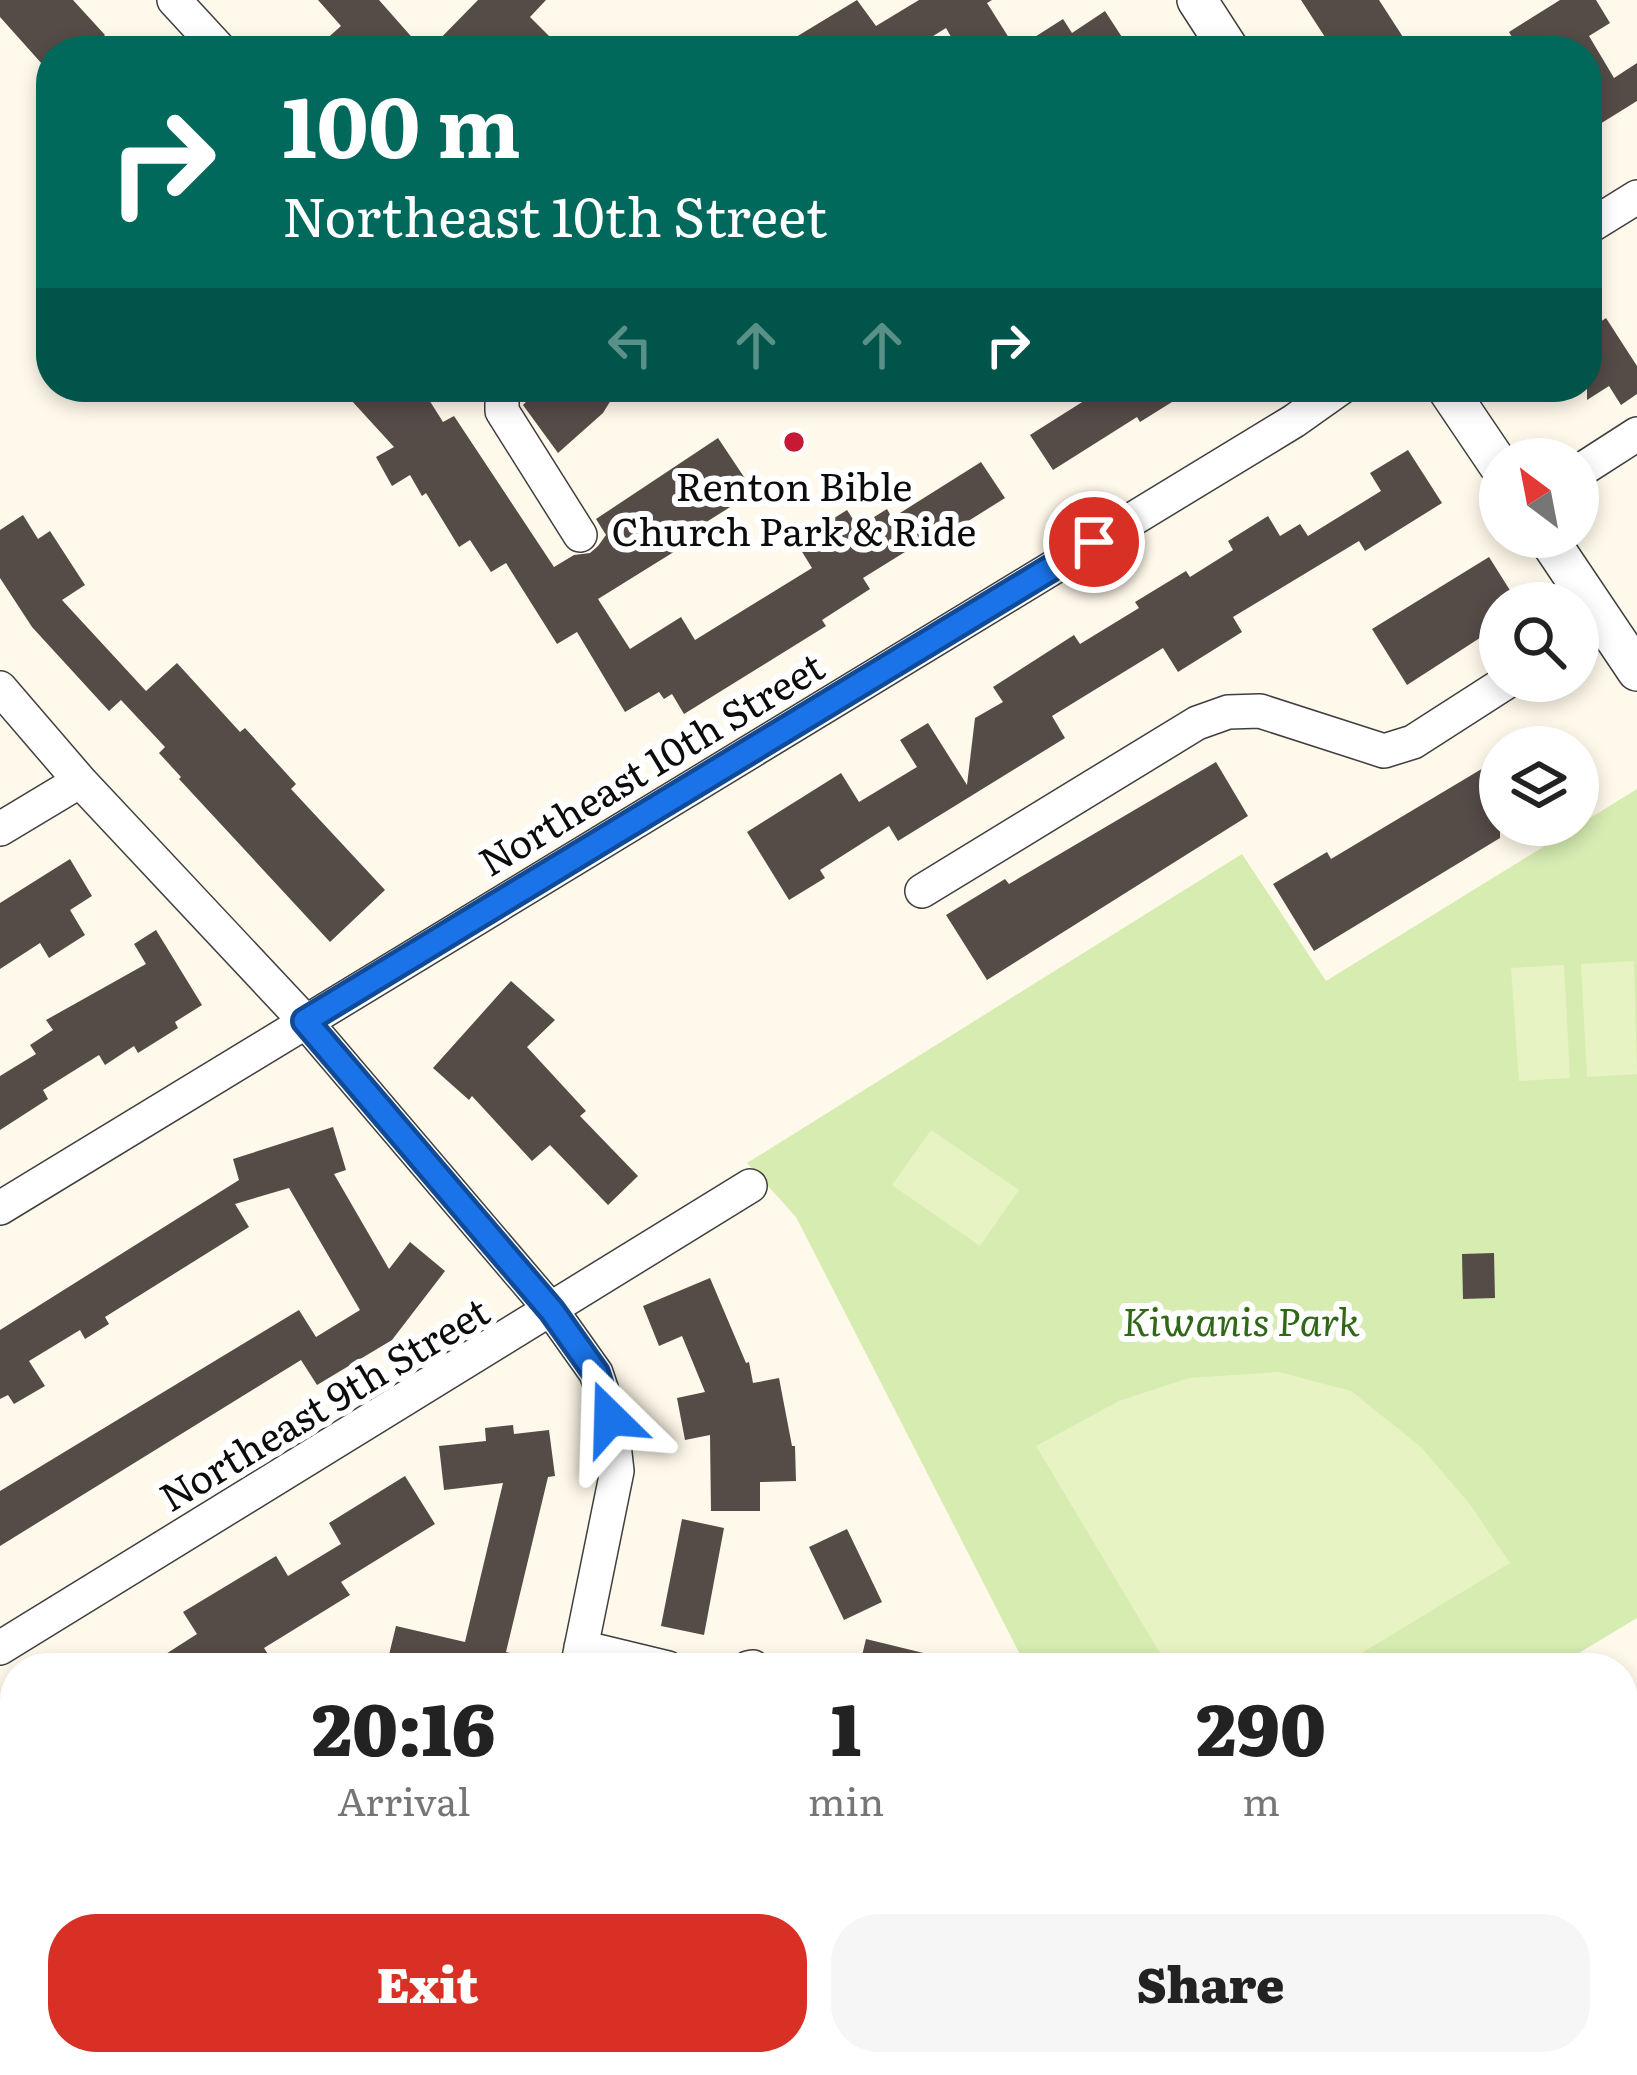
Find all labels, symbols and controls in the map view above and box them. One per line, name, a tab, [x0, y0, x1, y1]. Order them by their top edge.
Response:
text: 100 m	[282, 59, 521, 184]
icon: right	[84, 84, 240, 240]
text: Northeast 10th Street	[282, 173, 827, 254]
icon: left	[597, 312, 663, 378]
icon: ahead	[723, 312, 789, 378]
icon: ahead	[849, 312, 915, 378]
icon: right	[975, 312, 1041, 378]
marker: Renton Bible Church Park & Ride	[781, 429, 807, 455]
north arrow	[1479, 438, 1599, 558]
map controls	[1479, 438, 1599, 846]
place label: Renton Bible Church Park & Ride	[611, 455, 977, 558]
pin	[1043, 491, 1145, 593]
icon: arrive	[1061, 509, 1127, 575]
button: search	[1479, 582, 1599, 702]
street label: Northeast 10th Street	[466, 636, 834, 888]
button: layers	[1479, 726, 1599, 846]
street label: Northeast 9th Street	[147, 1280, 499, 1524]
park label: Kiwanis Park	[1122, 1290, 1360, 1348]
position arrow	[547, 1355, 673, 1481]
text: 20:16	[312, 1671, 496, 1778]
text: 1	[831, 1671, 861, 1778]
text: 290	[1196, 1671, 1326, 1778]
text: Arrival	[337, 1770, 470, 1828]
text: min	[808, 1770, 884, 1828]
text: m	[1242, 1770, 1280, 1828]
button: Exit	[48, 1914, 807, 2052]
button: Share	[831, 1914, 1590, 2052]

